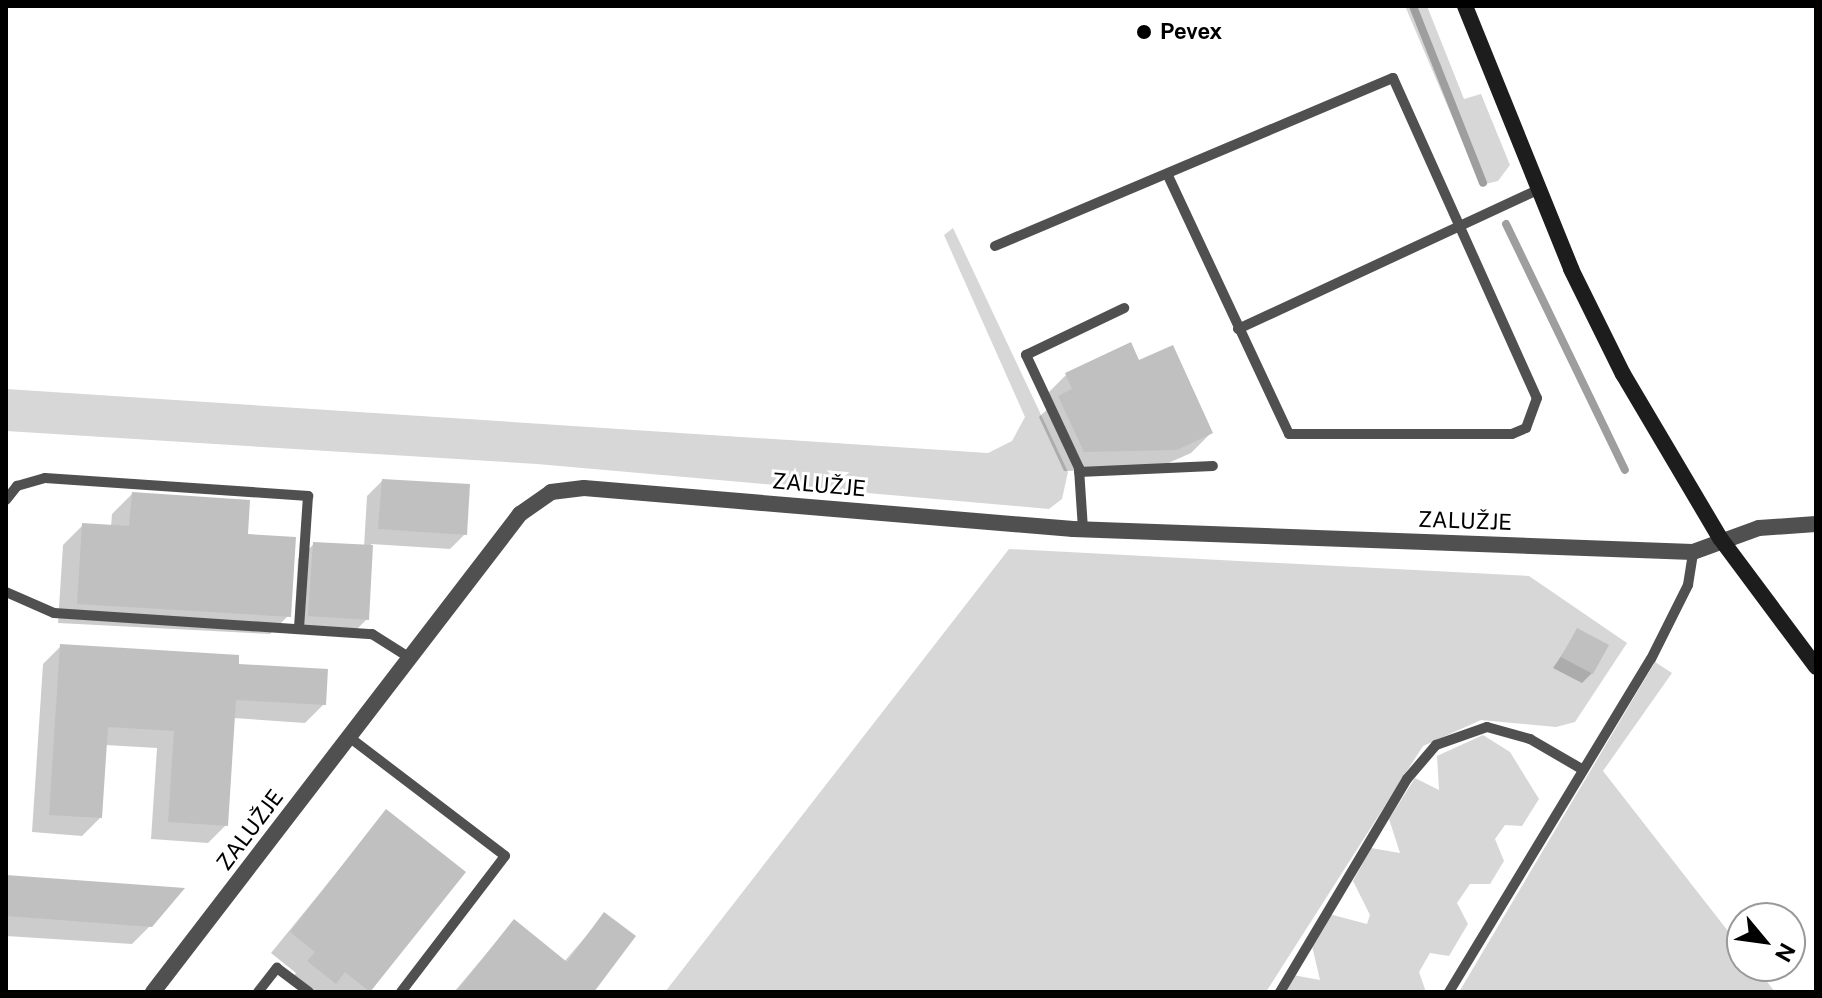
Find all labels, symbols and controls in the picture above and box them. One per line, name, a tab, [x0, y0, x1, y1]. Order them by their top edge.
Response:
place label: Pevex	[1160, 19, 1222, 45]
marker: Pevex	[1135, 23, 1153, 41]
street label: ZALUŽJE	[771, 468, 867, 502]
street label: ZALUŽJE	[1418, 506, 1512, 536]
street label: ZALUŽJE	[211, 785, 289, 875]
north arrow	[1726, 902, 1806, 982]
text: N	[1770, 939, 1801, 966]

